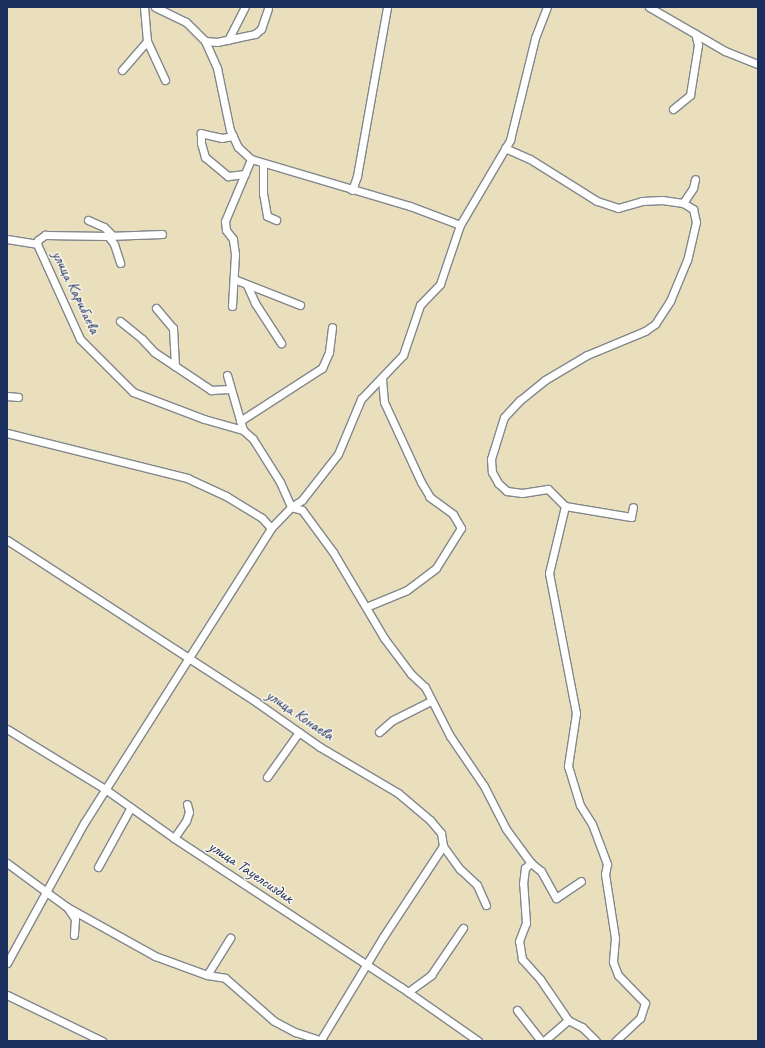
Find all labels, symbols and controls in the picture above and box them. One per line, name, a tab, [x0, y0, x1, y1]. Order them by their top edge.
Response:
street label: улица Карибаева	[48, 248, 104, 336]
street label: улица Конаева	[263, 685, 337, 745]
street label: улица Тауелсиздик	[205, 837, 297, 907]

